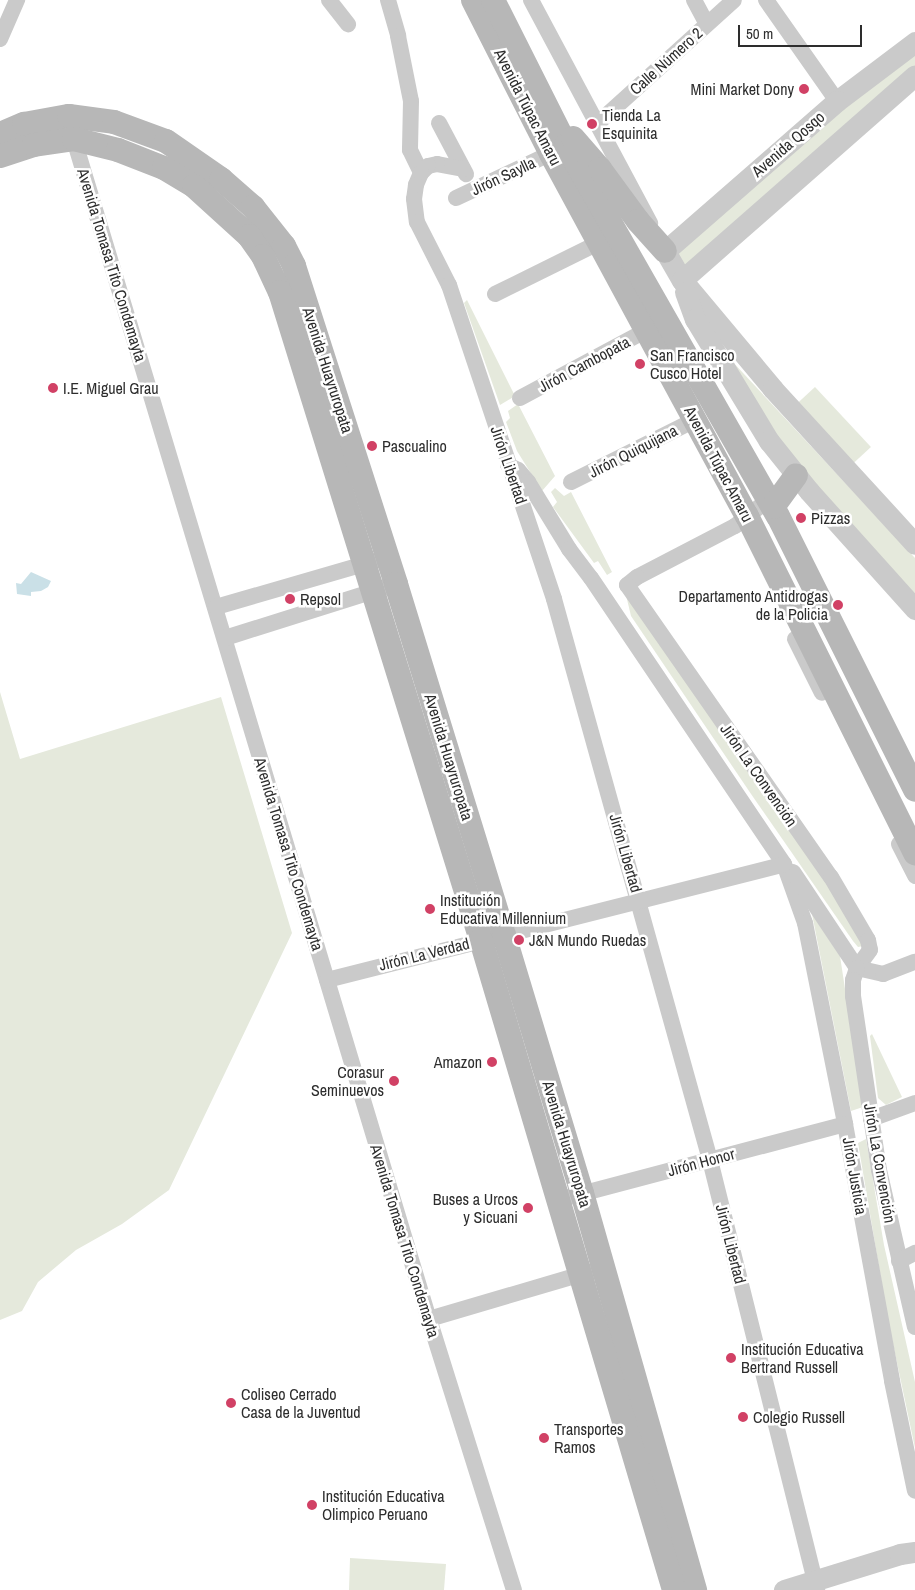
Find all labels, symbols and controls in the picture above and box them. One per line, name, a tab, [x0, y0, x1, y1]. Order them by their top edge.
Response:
scale bar	[740, 15, 864, 47]
street label: Calle Número 2	[626, 23, 706, 99]
text: 50 m	[746, 23, 773, 44]
street label: Avenida Túpac Amaru	[490, 45, 566, 169]
place label: Mini Market Dony	[690, 79, 794, 99]
marker: Mini Market Dony	[798, 83, 810, 95]
place label: Tienda La Esquinita	[602, 105, 661, 143]
street label: Avenida Qosqo	[748, 107, 828, 181]
marker: Tienda La Esquinita	[586, 118, 598, 130]
street label: Jirón Saylla	[468, 153, 538, 199]
street label: Avenida Tomasa Tito Condemayta	[73, 166, 151, 364]
street label: Avenida Huayruropata	[299, 305, 357, 435]
street label: Jirón Cambopata	[535, 332, 633, 396]
place label: San Francisco Cusco Hotel	[650, 345, 735, 383]
marker: San Francisco Cusco Hotel	[634, 358, 646, 370]
place label: I.E. Miguel Grau	[63, 378, 159, 398]
marker: I.E. Miguel Grau	[47, 382, 59, 394]
street label: Avenida Túpac Amaru	[680, 402, 758, 526]
street label: Jirón Quiquijana	[585, 420, 681, 482]
street label: Jirón Libertad	[487, 424, 531, 506]
place label: Pascualino	[382, 436, 447, 456]
marker: Pascualino	[366, 440, 378, 452]
place label: Pizzas	[811, 508, 850, 528]
marker: Pizzas	[795, 512, 807, 524]
place label: Departamento Antidrogas de la Policia	[678, 586, 828, 624]
place label: Repsol	[300, 589, 341, 609]
marker: Repsol	[284, 593, 296, 605]
marker: Departamento Antidrogas de la Policia	[832, 599, 844, 611]
street label: Avenida Huayruropata	[421, 692, 477, 822]
street label: Jirón La Convención	[716, 720, 802, 830]
street label: Avenida Tomasa Tito Condemayta	[250, 755, 328, 953]
street label: Jirón Libertad	[606, 811, 646, 895]
place label: Institución Educativa Millennium	[440, 890, 566, 928]
marker: Institución Educativa Millennium	[424, 903, 436, 915]
place label: J&N Mundo Ruedas	[529, 930, 646, 950]
street label: Jirón La Verdad	[377, 933, 471, 975]
marker: J&N Mundo Ruedas	[513, 934, 525, 946]
place label: Amazon	[434, 1052, 482, 1072]
marker: Amazon	[486, 1056, 498, 1068]
place label: Corasur Seminuevos	[311, 1062, 384, 1100]
marker: Corasur Seminuevos	[388, 1075, 400, 1087]
street label: Avenida Huayruropata	[539, 1079, 595, 1209]
street label: Jirón La Convención	[860, 1102, 900, 1224]
street label: Jirón Justicia	[839, 1136, 871, 1216]
street label: Avenida Tomasa Tito Condemayta	[366, 1142, 444, 1340]
street label: Jirón Honor	[665, 1144, 737, 1180]
place label: Buses a Urcos y Sicuani	[433, 1189, 518, 1227]
marker: Buses a Urcos y Sicuani	[522, 1202, 534, 1214]
street label: Jirón Libertad	[712, 1202, 750, 1286]
place label: Institución Educativa Bertrand Russell	[741, 1339, 864, 1377]
marker: Institución Educativa Bertrand Russell	[725, 1352, 737, 1364]
place label: Coliseo Cerrado Casa de la Juventud	[241, 1384, 361, 1422]
marker: Coliseo Cerrado Casa de la Juventud	[225, 1397, 237, 1409]
place label: Colegio Russell	[753, 1407, 845, 1427]
marker: Colegio Russell	[737, 1411, 749, 1423]
place label: Transportes Ramos	[554, 1419, 624, 1457]
marker: Transportes Ramos	[538, 1432, 550, 1444]
place label: Institución Educativa Olimpico Peruano	[322, 1486, 445, 1524]
marker: Institución Educativa Olimpico Peruano	[306, 1499, 318, 1511]

